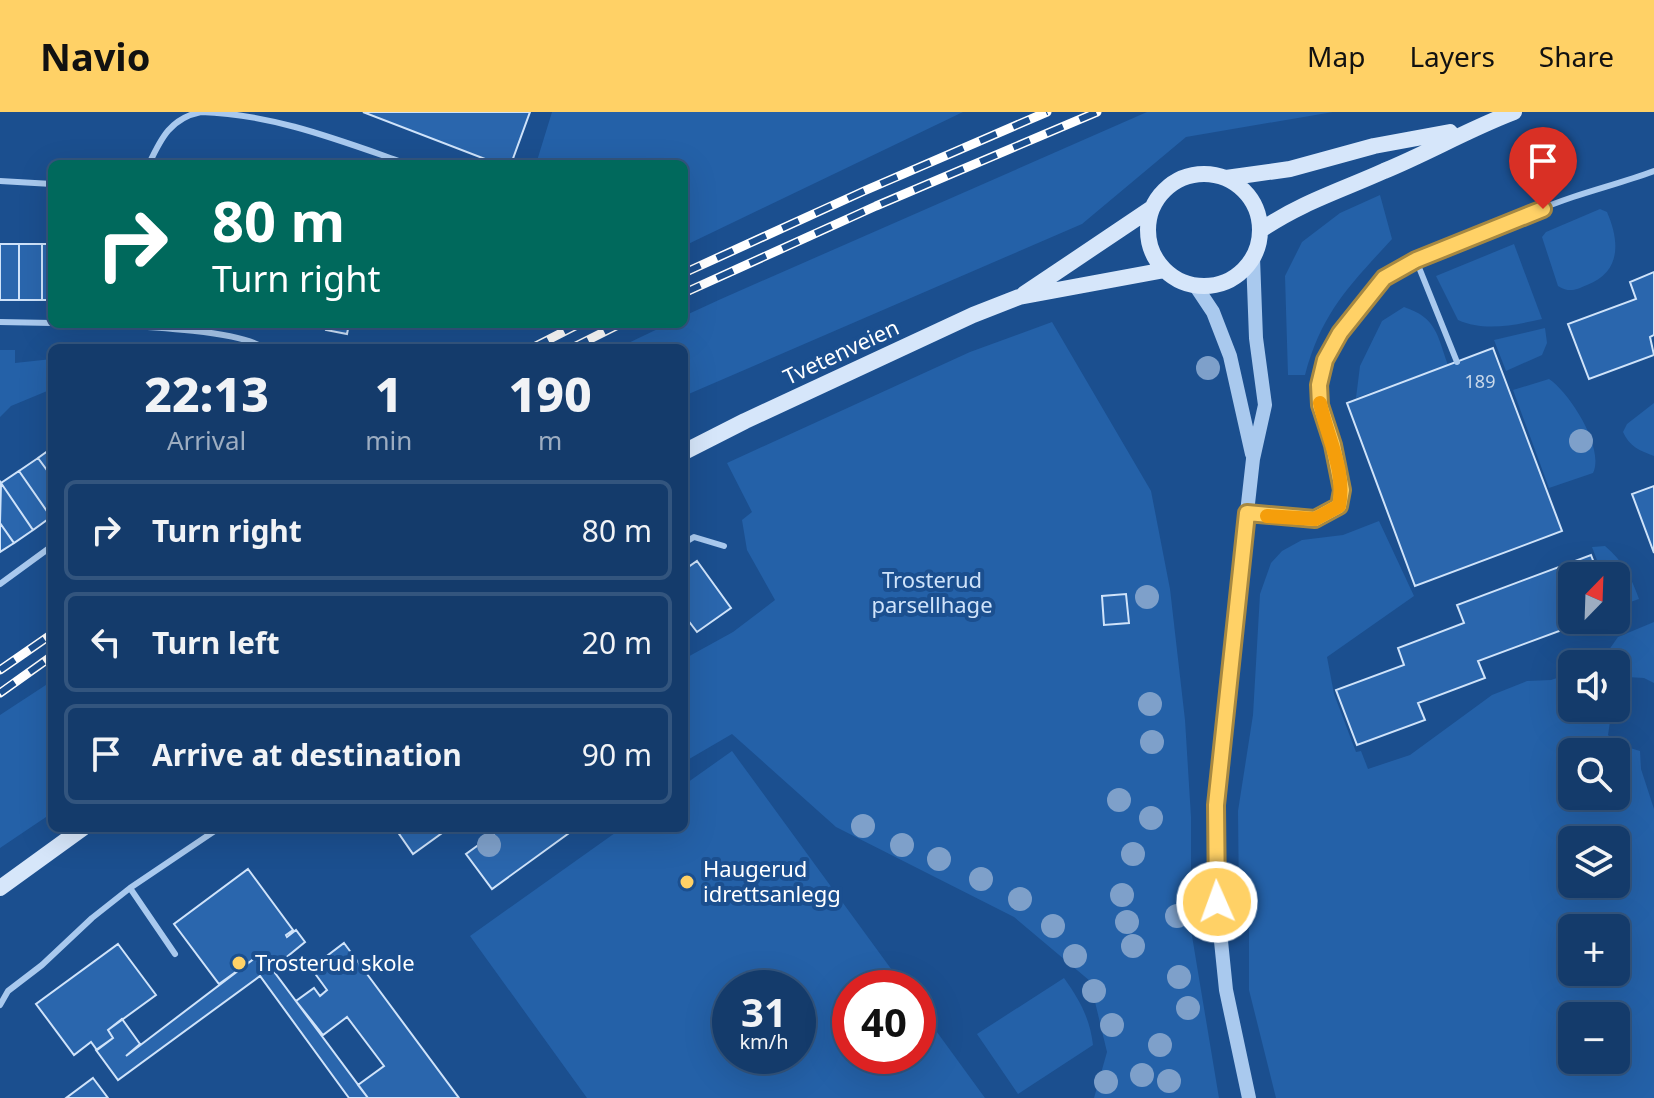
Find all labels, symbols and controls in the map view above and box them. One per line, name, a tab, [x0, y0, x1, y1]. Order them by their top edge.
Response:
text: Navio	[40, 30, 150, 82]
text: Map	[1307, 37, 1365, 75]
text: Layers	[1409, 37, 1495, 75]
text: Share	[1539, 37, 1614, 75]
pin	[1509, 127, 1577, 209]
icon: arrive	[1521, 139, 1565, 183]
text: 80 m	[212, 182, 345, 258]
icon: right	[80, 192, 184, 296]
text: Turn right	[212, 254, 380, 303]
street label: Tvetenveien	[778, 311, 903, 391]
text: 22:13	[144, 361, 269, 426]
text: 1	[375, 361, 403, 426]
text: 190	[509, 361, 592, 426]
house number: 189	[1465, 369, 1495, 393]
text: Arrival	[167, 422, 246, 458]
text: min	[365, 422, 412, 458]
text: m	[538, 422, 562, 458]
icon: right	[84, 508, 128, 552]
text: Turn right	[152, 510, 302, 551]
text: 80 m	[582, 510, 652, 551]
north arrow	[1558, 562, 1630, 634]
map controls	[1558, 562, 1630, 1074]
park label: Trosterud parsellhage	[871, 564, 993, 619]
icon: left	[84, 620, 128, 664]
text: Turn left	[152, 622, 280, 663]
text: 20 m	[582, 622, 652, 663]
button: sound	[1558, 650, 1630, 722]
icon: arrive	[84, 732, 128, 776]
text: Arrive at destination	[152, 734, 462, 775]
text: 90 m	[582, 734, 652, 775]
button: search	[1558, 738, 1630, 810]
button: layers	[1558, 826, 1630, 898]
place label: Haugerud idrettsanlegg	[703, 853, 841, 908]
position arrow	[1175, 860, 1259, 944]
marker: Haugerud idrettsanlegg	[678, 873, 696, 891]
button: +	[1558, 914, 1630, 986]
place label: Trosterud skole	[255, 947, 415, 977]
marker: Trosterud skole	[230, 954, 248, 972]
speed limit sign: 40	[832, 970, 936, 1074]
text: 31	[741, 984, 787, 1039]
button: −	[1558, 1002, 1630, 1074]
text: km/h	[739, 1028, 789, 1055]

